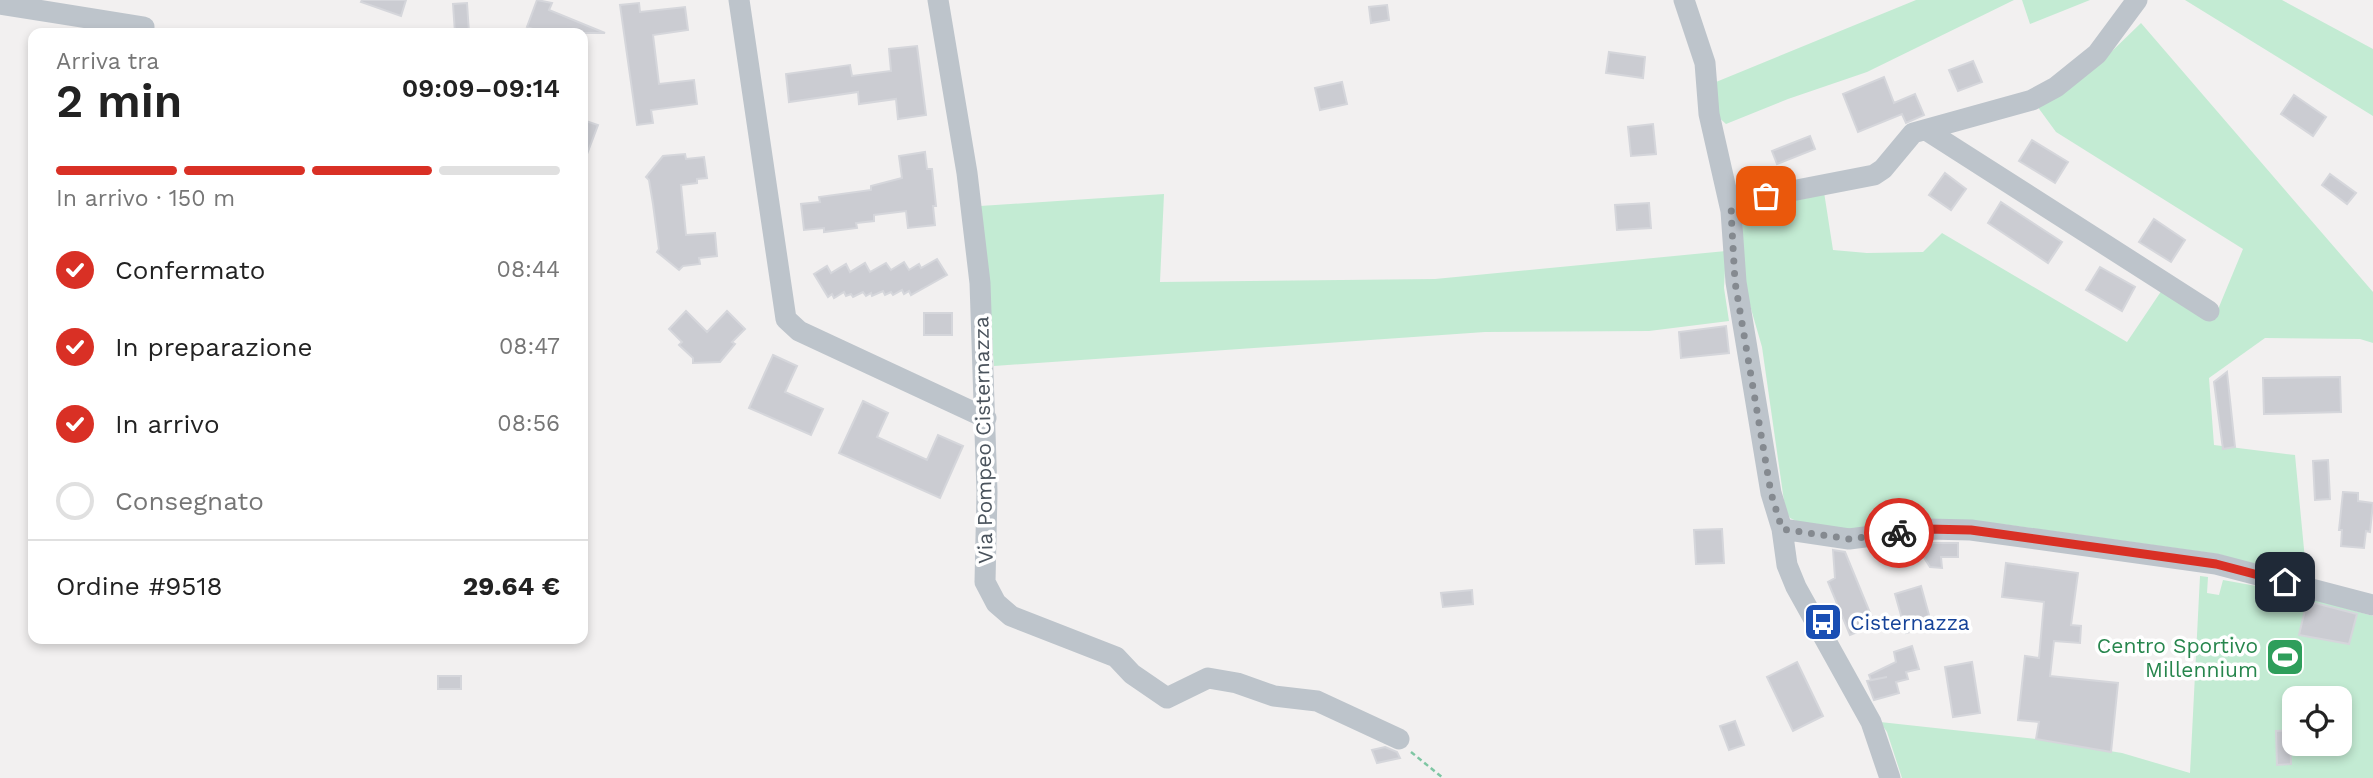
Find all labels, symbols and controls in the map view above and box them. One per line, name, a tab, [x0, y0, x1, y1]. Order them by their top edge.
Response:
text: Arriva tra	[56, 48, 159, 75]
text: 09:09–09:14	[402, 73, 560, 103]
text: 2 min	[56, 74, 182, 128]
pin	[1736, 166, 1796, 226]
icon: bag	[1747, 177, 1785, 215]
text: In arrivo · 150 m	[56, 185, 235, 212]
icon: check	[56, 251, 94, 289]
text: Confermato	[115, 255, 265, 285]
text: 08:44	[497, 256, 560, 283]
street label: Via Pompeo Cisternazza	[968, 316, 998, 564]
icon: check	[56, 328, 94, 366]
text: In preparazione	[115, 332, 313, 362]
text: 08:47	[499, 333, 560, 360]
icon: check	[56, 405, 94, 443]
text: In arrivo	[115, 409, 220, 439]
text: 08:56	[497, 410, 560, 437]
text: Consegnato	[115, 486, 264, 516]
courier	[1864, 498, 1934, 568]
icon: bike	[1880, 514, 1918, 552]
pin	[2255, 552, 2315, 612]
icon: home	[2266, 563, 2304, 601]
text: Ordine #9518	[56, 571, 223, 601]
text: 29.64 €	[463, 571, 560, 601]
bus stop icon: Cisternazza	[1802, 601, 1844, 643]
place label: Cisternazza	[1850, 610, 1970, 635]
place label: Centro Sportivo Millennium	[2097, 633, 2258, 682]
sports icon: Centro Sportivo Millennium	[2264, 636, 2306, 678]
map controls	[2282, 686, 2352, 756]
button: locate	[2282, 686, 2352, 756]

